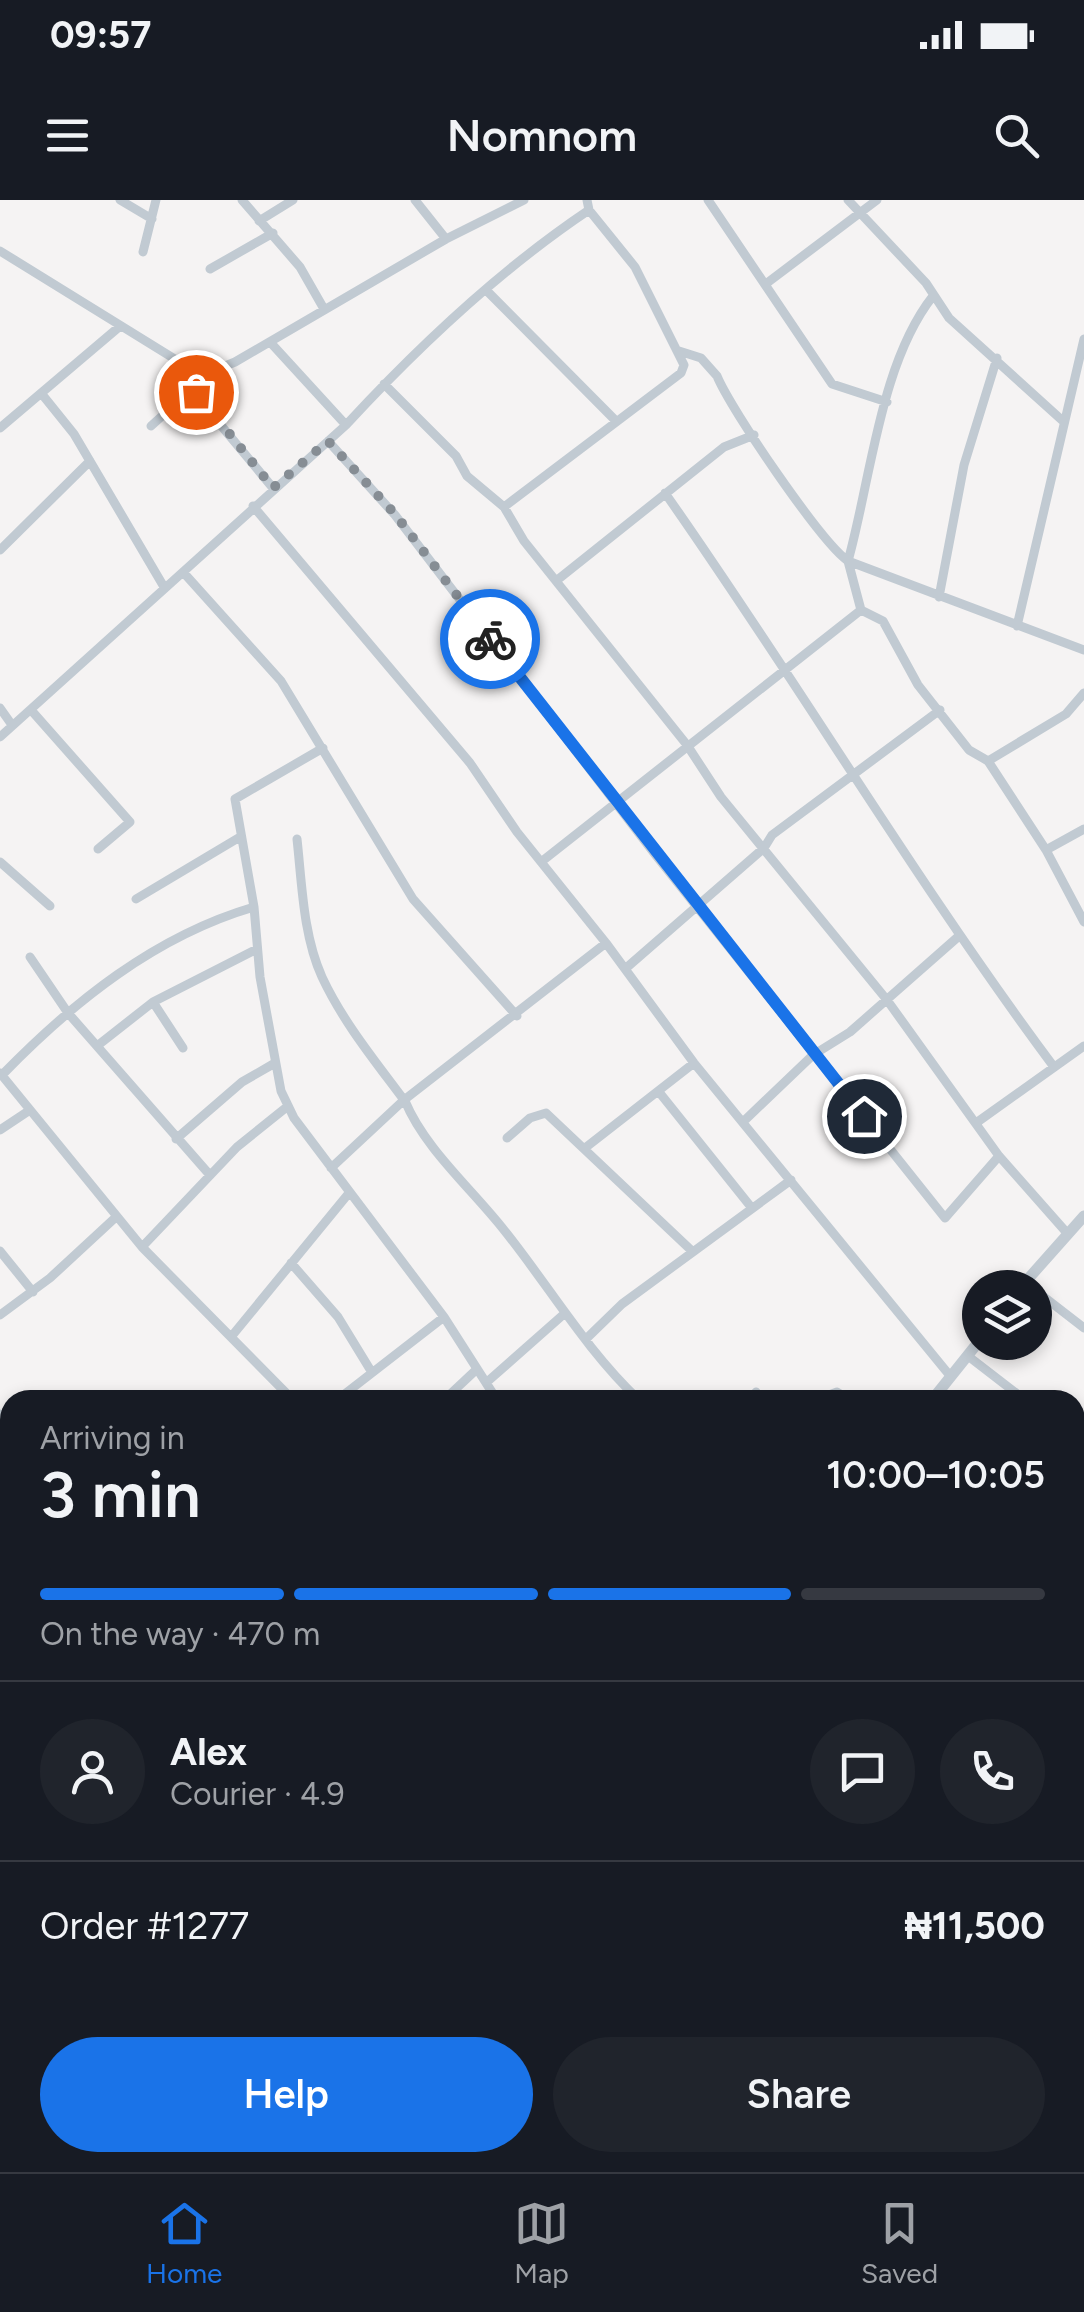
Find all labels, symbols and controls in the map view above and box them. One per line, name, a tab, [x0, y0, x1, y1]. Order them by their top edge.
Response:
text: 09:57	[50, 12, 151, 58]
icon: menu	[40, 108, 95, 163]
text: Nomnom	[447, 108, 637, 162]
icon: search	[989, 108, 1044, 163]
pin	[154, 350, 239, 435]
icon: bag	[169, 365, 224, 420]
courier	[440, 589, 540, 689]
icon: bike	[463, 612, 518, 667]
pin	[822, 1074, 907, 1159]
icon: home	[837, 1089, 892, 1144]
map controls	[962, 1270, 1052, 1360]
button: layers	[962, 1270, 1052, 1360]
text: Arriving in	[40, 1419, 185, 1457]
text: 10:00–10:05	[826, 1452, 1045, 1498]
text: 3 min	[40, 1455, 201, 1533]
text: On the way · 470 m	[40, 1615, 320, 1653]
button: person	[40, 1719, 145, 1824]
button: chat	[810, 1719, 915, 1824]
button: phone	[940, 1719, 1045, 1824]
text: Alex	[170, 1729, 247, 1775]
text: Courier · 4.9	[170, 1775, 345, 1813]
text: Order #1277	[40, 1903, 249, 1949]
text: ₦11,500	[904, 1903, 1045, 1949]
button: Help	[40, 2037, 533, 2152]
button: Share	[553, 2037, 1045, 2152]
tab: Home	[146, 2196, 222, 2290]
tab: Map	[514, 2196, 569, 2290]
tab: Saved	[861, 2196, 938, 2290]

